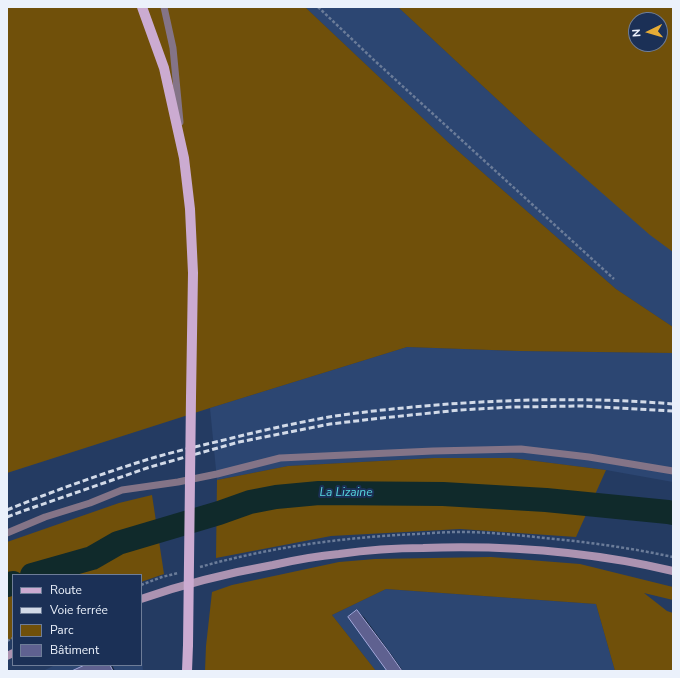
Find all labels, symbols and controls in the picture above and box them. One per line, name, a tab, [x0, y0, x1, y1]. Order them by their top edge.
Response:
north arrow	[628, 12, 668, 52]
text: N	[629, 28, 644, 38]
water label: La Lizaine	[319, 486, 373, 500]
legend	[12, 574, 142, 666]
text: Route	[50, 582, 82, 598]
text: Voie ferrée	[50, 602, 108, 618]
text: Parc	[50, 622, 73, 638]
text: Bâtiment	[50, 642, 99, 658]

